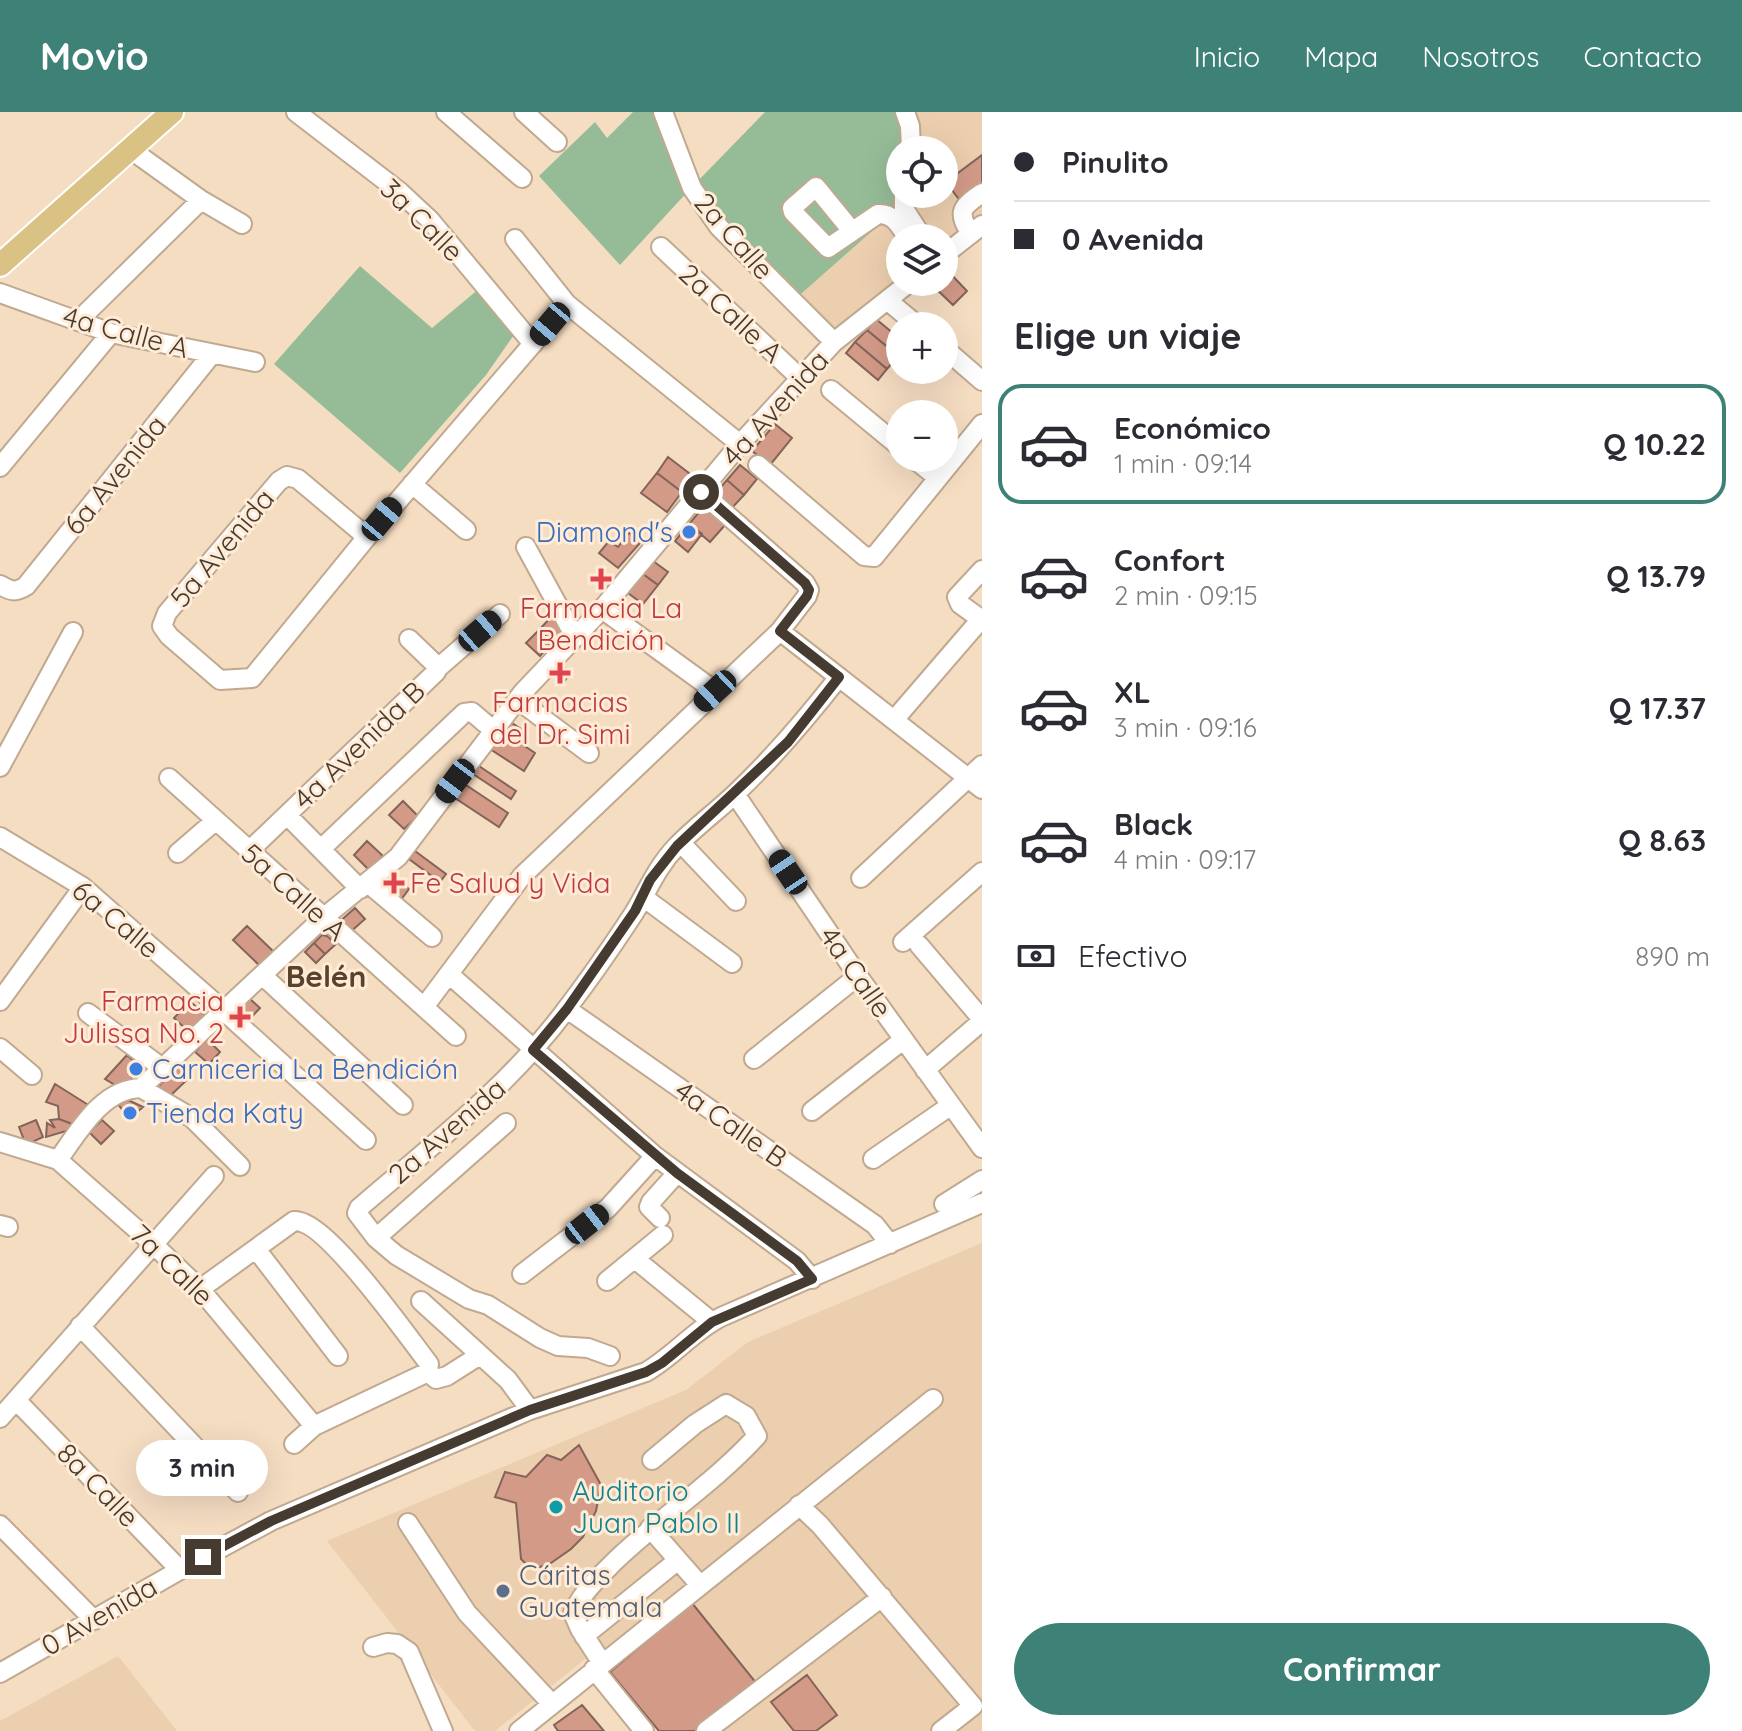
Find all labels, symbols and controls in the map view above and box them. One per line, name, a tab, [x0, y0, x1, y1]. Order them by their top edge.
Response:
text: Movio	[40, 32, 149, 80]
text: Inicio	[1194, 39, 1260, 74]
text: Mapa	[1304, 39, 1378, 74]
text: Nosotros	[1422, 39, 1539, 74]
text: Contacto	[1583, 39, 1702, 74]
map controls	[886, 136, 958, 472]
button: locate	[886, 136, 958, 208]
text: Pinulito	[1062, 143, 1169, 181]
street label: 3a Calle	[374, 171, 471, 268]
street label: 2a Calle	[687, 185, 782, 286]
text: 0 Avenida	[1062, 220, 1204, 258]
button: layers	[886, 224, 958, 296]
street label: 2a Calle A	[672, 256, 791, 370]
street label: 4a Calle A	[59, 298, 193, 365]
car	[525, 298, 575, 350]
button: +	[886, 312, 958, 384]
text: Elige un viaje	[1014, 313, 1242, 358]
street label: 4a Avenida	[714, 343, 836, 473]
button: −	[886, 400, 958, 472]
street label: 6a Avenida	[56, 408, 173, 542]
icon: car	[1018, 408, 1090, 480]
text: Económico	[1114, 409, 1271, 447]
text: Q 10.22	[1603, 425, 1706, 463]
text: 1 min · 09:14	[1114, 447, 1252, 480]
route start	[683, 474, 719, 510]
street label: 5a Avenida	[162, 481, 281, 614]
car	[357, 493, 407, 545]
place label: Diamond's	[536, 514, 673, 549]
marker: Diamond's	[680, 523, 698, 541]
icon: car	[1018, 540, 1090, 612]
text: Confort	[1114, 541, 1226, 579]
text: Q 13.79	[1606, 557, 1706, 595]
marker: Farmacia La Bendición	[592, 570, 610, 588]
text: 2 min · 09:15	[1114, 579, 1258, 612]
place label: Farmacia La Bendición	[520, 590, 682, 657]
car	[454, 606, 506, 656]
marker: Farmacias del Dr. Simi	[551, 664, 569, 682]
car	[689, 666, 741, 716]
icon: car	[1018, 672, 1090, 744]
street label: 4a Avenida B	[286, 673, 432, 816]
text: XL	[1114, 673, 1151, 711]
place label: Farmacias del Dr. Simi	[490, 684, 630, 751]
text: Q 17.37	[1609, 689, 1706, 727]
text: 3 min · 09:16	[1114, 711, 1257, 744]
car	[431, 755, 479, 807]
icon: car	[1018, 804, 1090, 876]
text: Black	[1114, 805, 1193, 843]
text: Q 8.63	[1618, 821, 1706, 859]
street label: 5a Calle A	[235, 835, 354, 948]
text: 4 min · 09:17	[1114, 843, 1256, 876]
car	[765, 845, 811, 899]
place label: Fe Salud y Vida	[410, 865, 611, 900]
street label: 6a Calle	[65, 872, 167, 965]
marker: Fe Salud y Vida	[385, 874, 403, 892]
street label: 4a Calle	[813, 919, 900, 1024]
icon: cash	[1014, 934, 1058, 978]
text: Efectivo	[1078, 937, 1188, 975]
text: 890 m	[1635, 940, 1710, 973]
district label: Belén	[286, 957, 366, 995]
place label: Farmacia Julissa No. 2	[63, 983, 224, 1050]
marker: Farmacia Julissa No. 2	[231, 1008, 249, 1026]
place label: Carniceria La Bendición	[152, 1051, 458, 1086]
marker: Carniceria La Bendición	[127, 1060, 145, 1078]
street label: 2a Avenida	[381, 1070, 513, 1191]
street label: 4a Calle B	[668, 1072, 794, 1175]
place label: Tienda Katy	[146, 1095, 304, 1130]
marker: Tienda Katy	[121, 1104, 139, 1122]
car	[561, 1200, 613, 1248]
street label: 7a Calle	[123, 1216, 221, 1313]
street label: 8a Calle	[50, 1435, 147, 1534]
callout: 3 min	[137, 1441, 269, 1497]
text: 3 min	[169, 1451, 235, 1484]
place label: Auditorio Juan Pablo II	[572, 1473, 740, 1540]
marker: Auditorio Juan Pablo II	[547, 1498, 565, 1516]
route end	[185, 1539, 221, 1575]
place label: Cáritas Guatemala	[519, 1557, 662, 1624]
street label: 0 Avenida	[34, 1568, 163, 1663]
marker: Cáritas Guatemala	[494, 1582, 512, 1600]
button: Confirmar	[1014, 1623, 1710, 1715]

